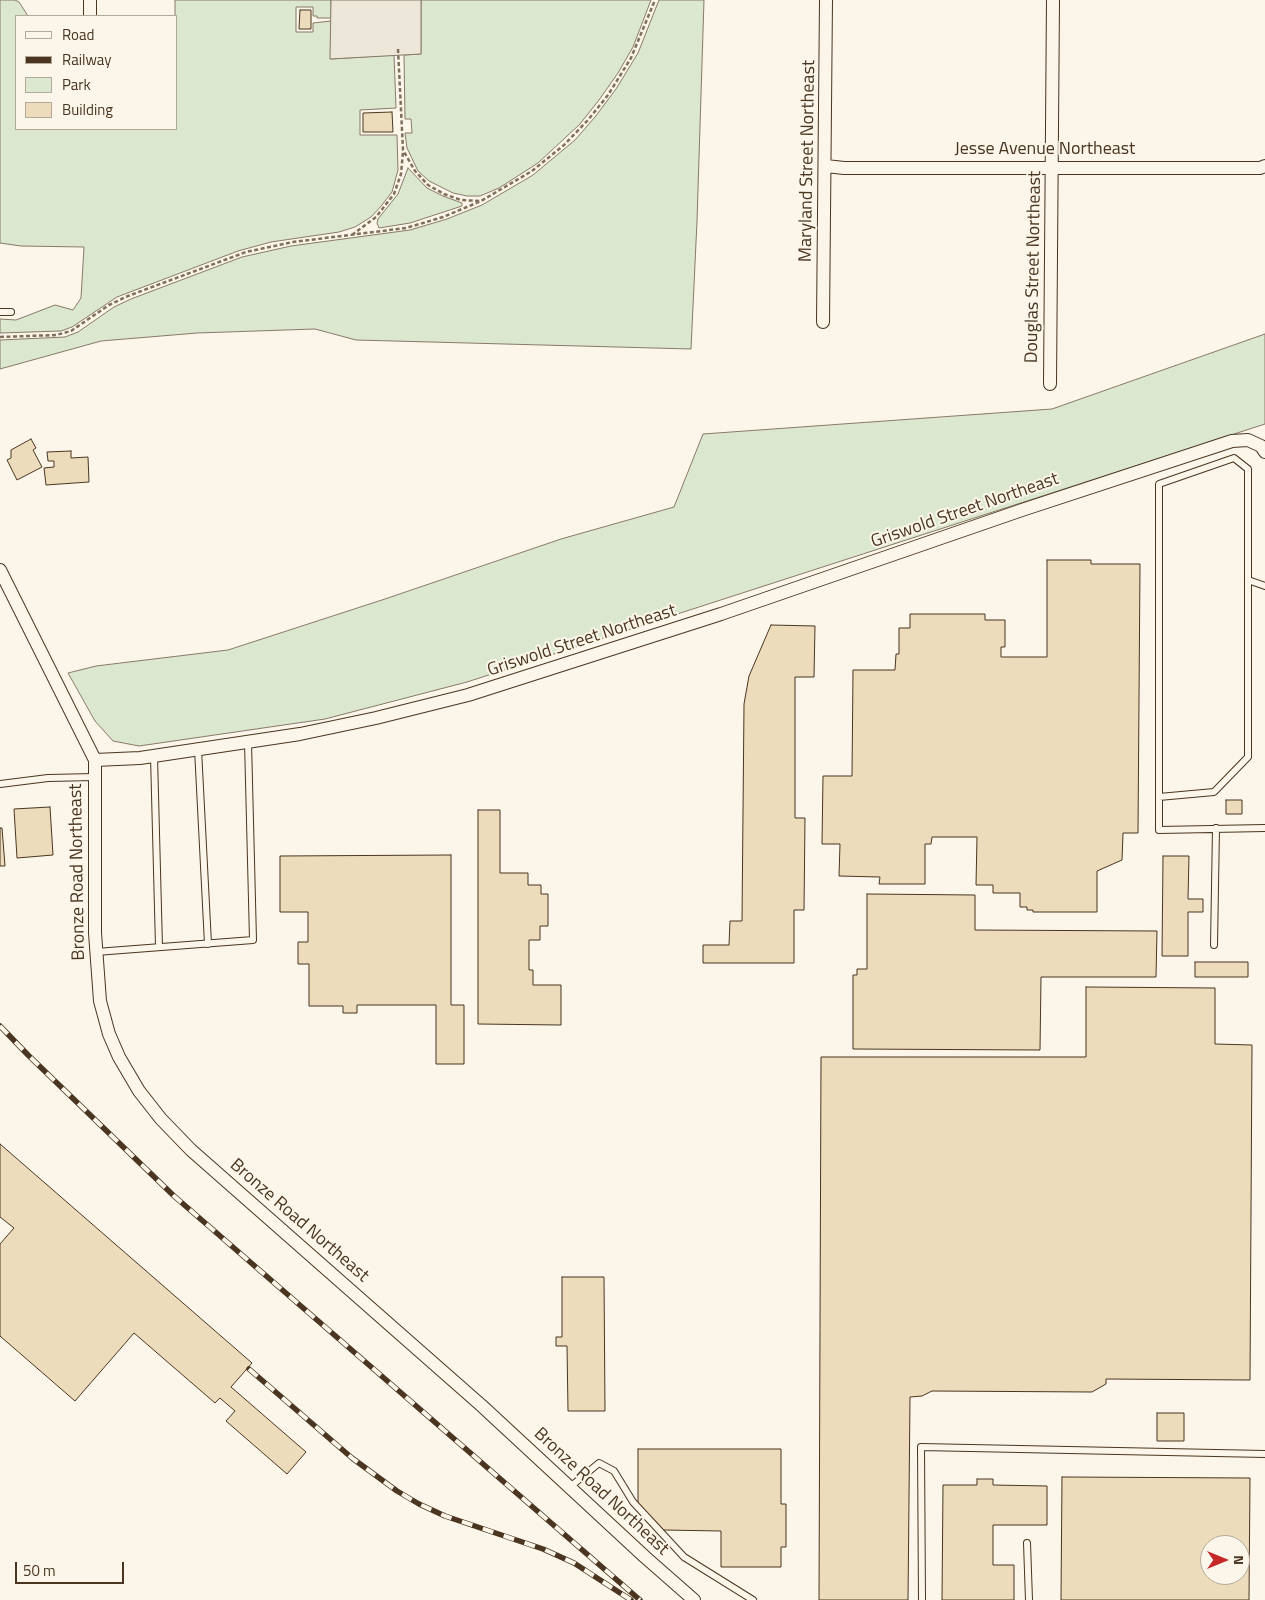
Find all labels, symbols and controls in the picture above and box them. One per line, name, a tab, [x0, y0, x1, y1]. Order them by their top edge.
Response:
legend	[15, 15, 178, 130]
text: Road	[62, 23, 94, 46]
text: Railway	[62, 48, 112, 71]
street label: Maryland Street Northeast	[795, 60, 821, 262]
text: Park	[62, 73, 91, 96]
text: Building	[62, 98, 113, 121]
street label: Jesse Avenue Northeast	[955, 139, 1135, 161]
street label: Douglas Street Northeast	[1022, 171, 1046, 363]
street label: Griswold Street Northeast	[868, 469, 1062, 553]
street label: Griswold Street Northeast	[485, 600, 679, 682]
street label: Bronze Road Northeast	[66, 783, 90, 961]
street label: Bronze Road Northeast	[225, 1155, 373, 1287]
street label: Bronze Road Northeast	[529, 1424, 673, 1560]
north arrow	[1200, 1535, 1250, 1585]
scale bar	[18, 1552, 126, 1584]
text: N	[1229, 1555, 1250, 1565]
text: 50 m	[23, 1559, 56, 1582]

